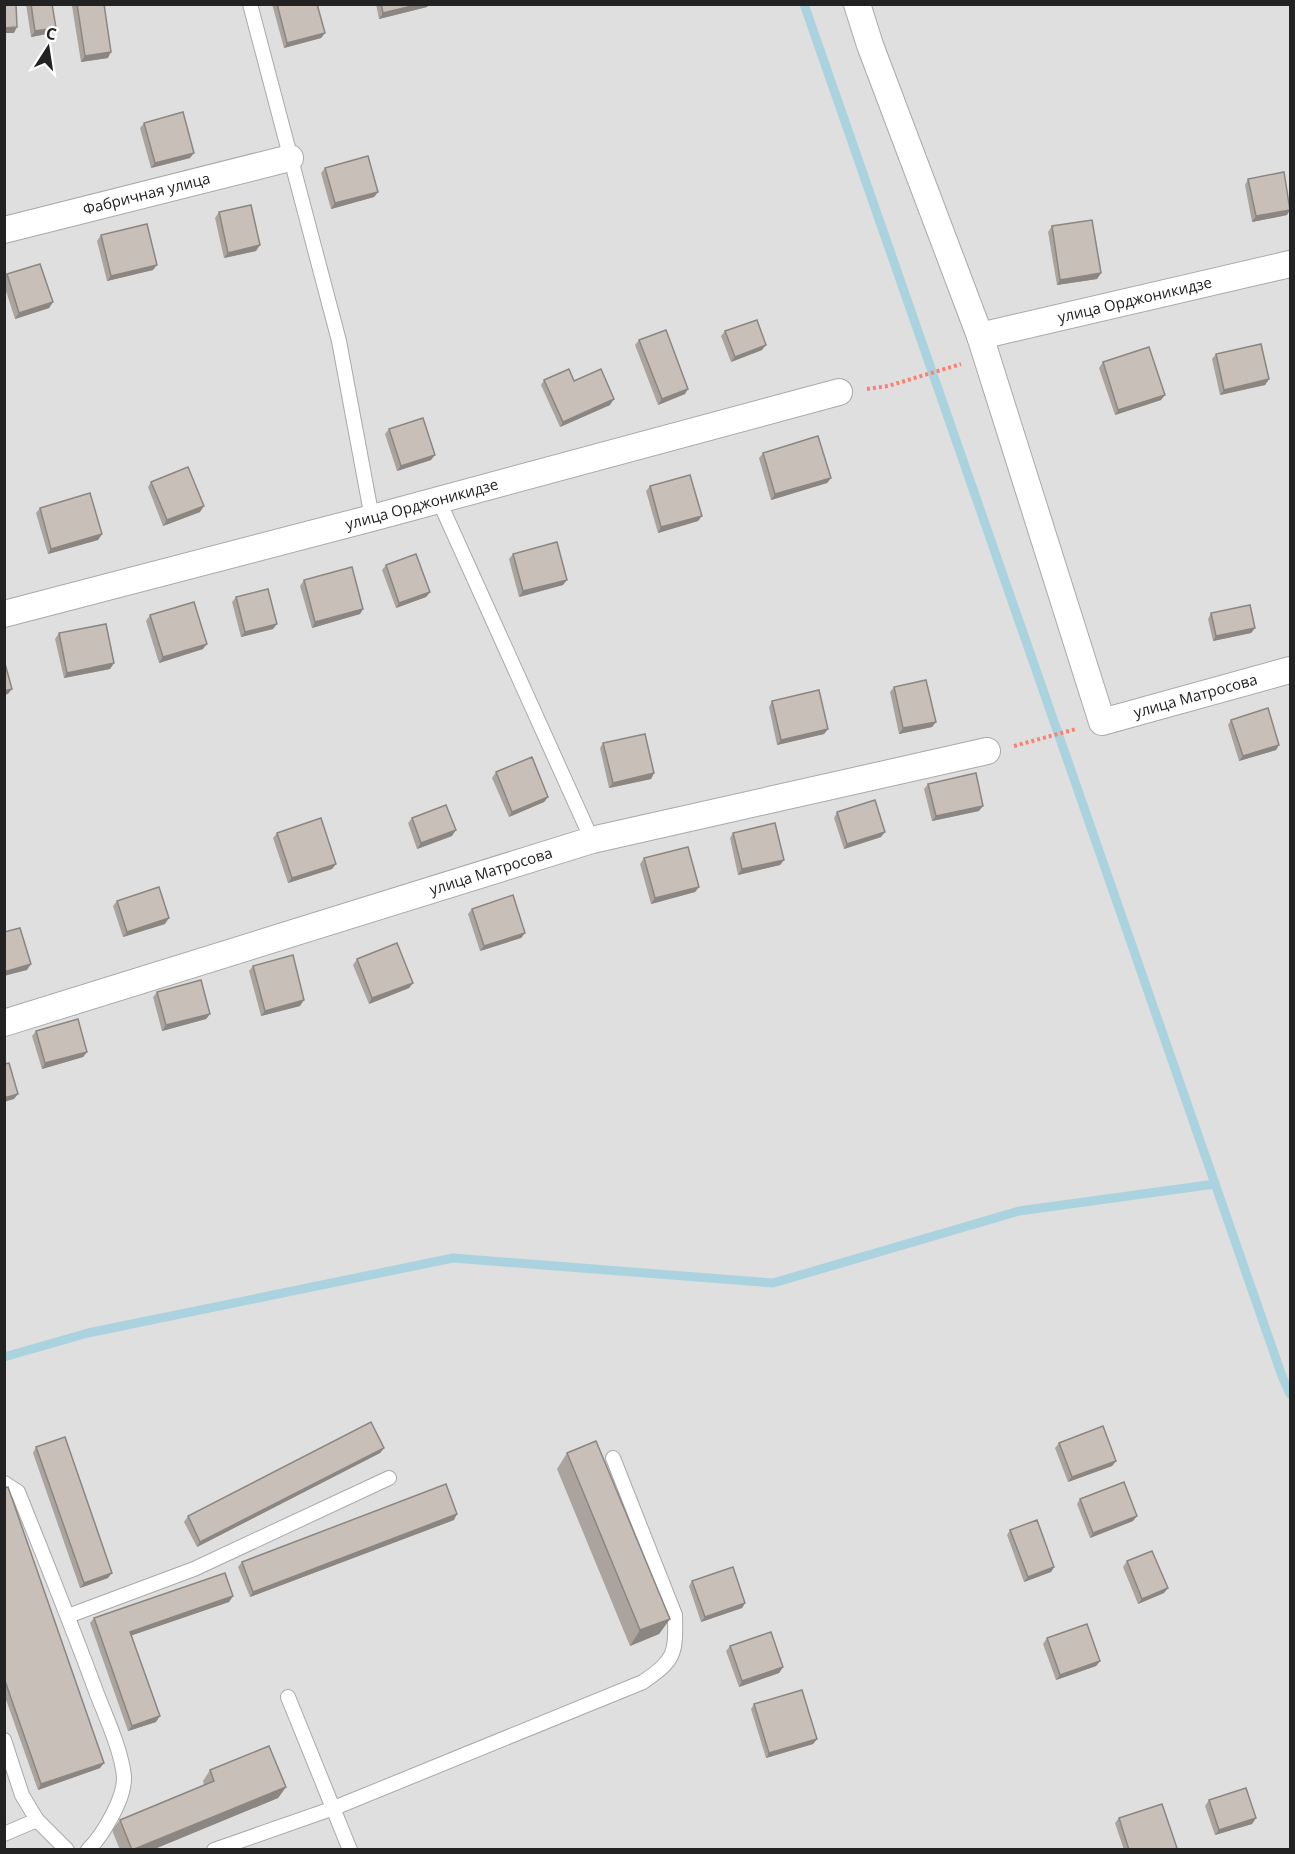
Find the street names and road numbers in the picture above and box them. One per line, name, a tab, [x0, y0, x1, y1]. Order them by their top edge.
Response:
street label: Фабричная улица	[81, 168, 212, 219]
street label: улица Орджоникидзе	[1056, 271, 1214, 327]
street label: улица Орджоникидзе	[343, 473, 500, 534]
street label: улица Матросова	[1131, 669, 1259, 722]
street label: улица Матросова	[427, 842, 555, 899]

